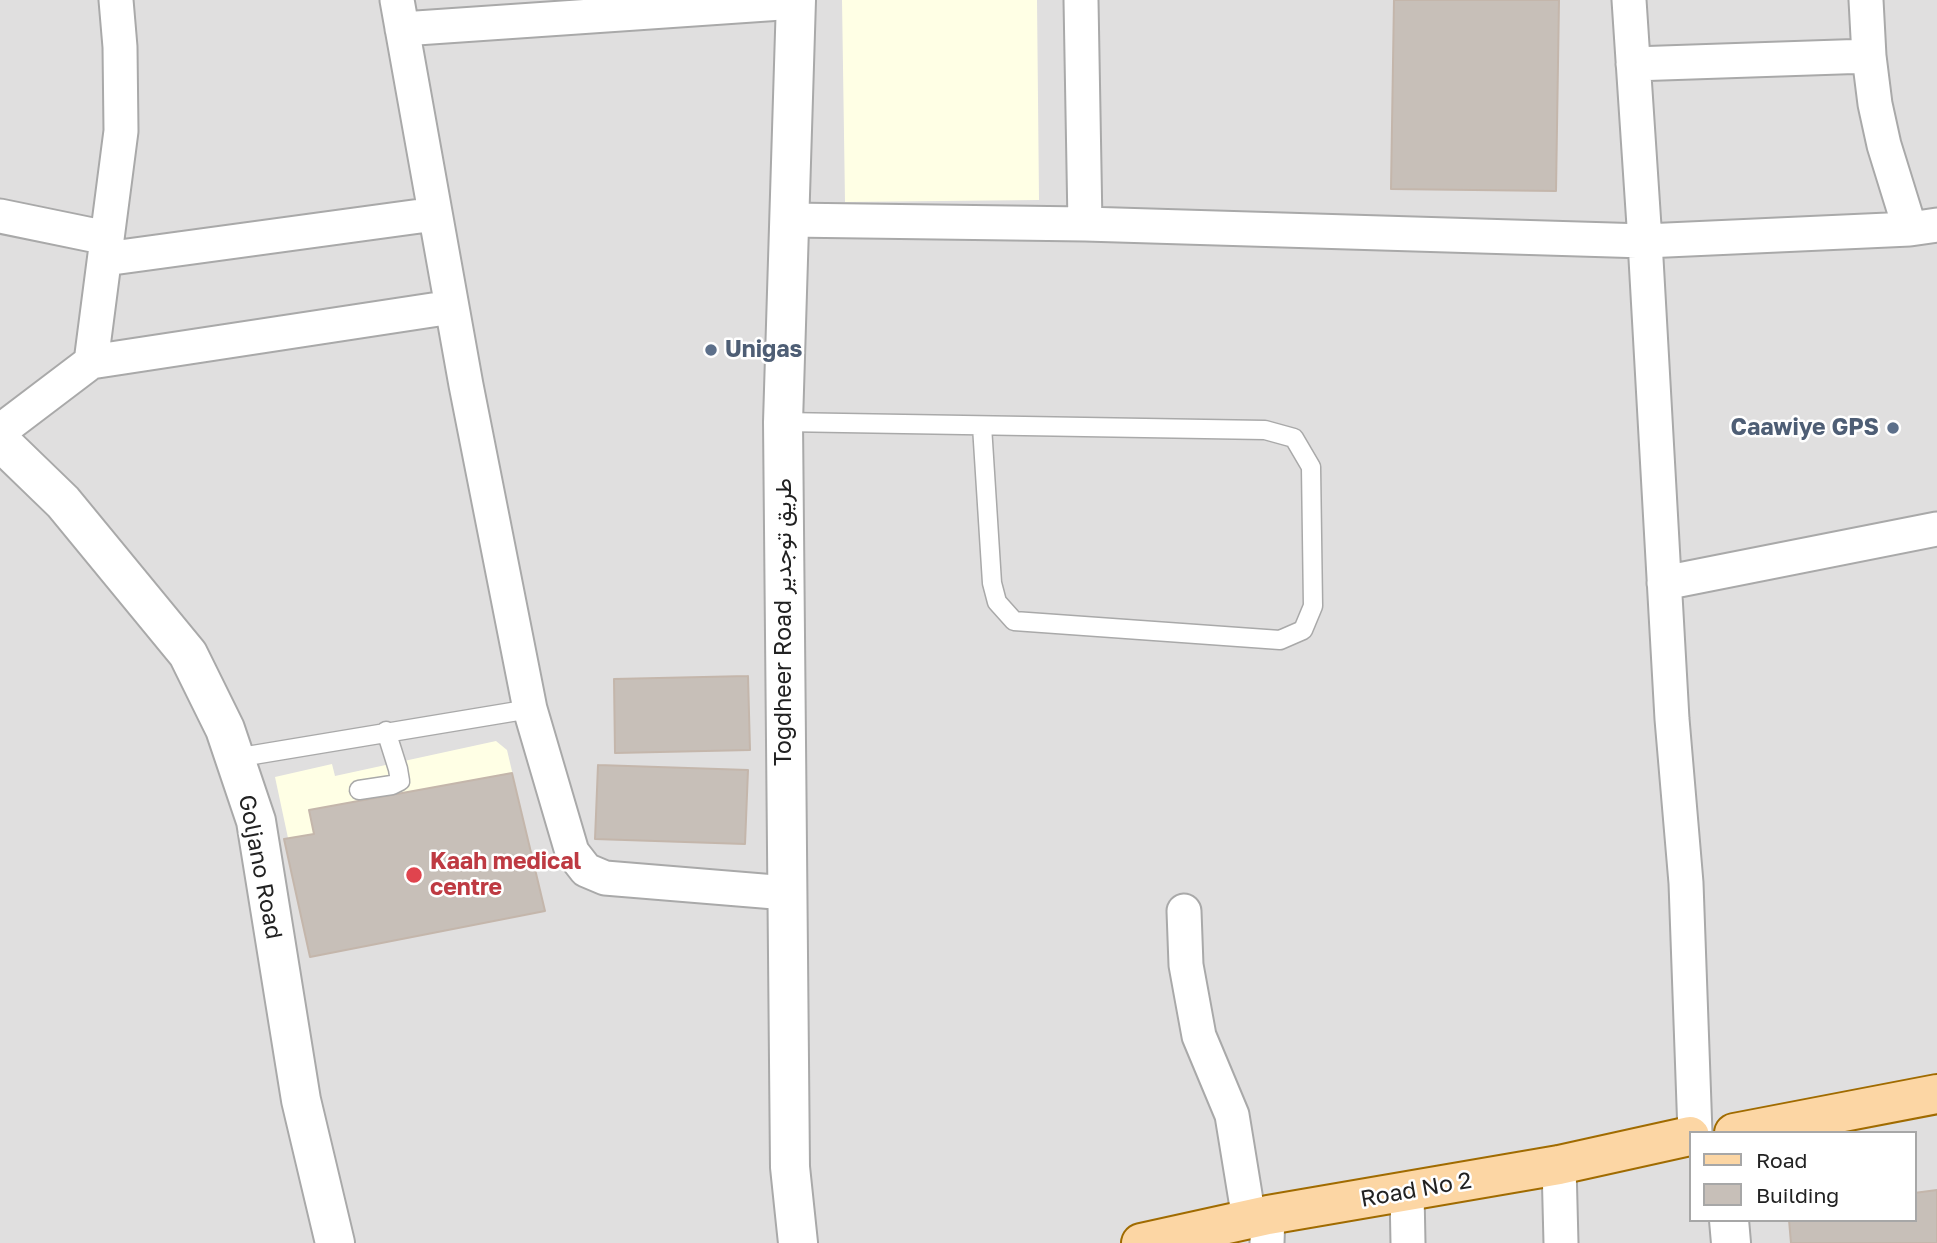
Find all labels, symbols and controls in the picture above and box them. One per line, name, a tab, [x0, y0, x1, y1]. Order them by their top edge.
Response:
place label: Unigas	[725, 336, 802, 364]
marker: Unigas	[703, 342, 719, 358]
place label: Caawiye GPS	[1731, 414, 1879, 442]
marker: Caawiye GPS	[1885, 420, 1901, 436]
street label: Togdheer Road طريق توجدير	[770, 478, 798, 766]
street label: Goljano Road	[232, 792, 288, 942]
place label: Kaah medical centre	[430, 848, 581, 902]
marker: Kaah medical centre	[404, 865, 424, 885]
legend	[1688, 1131, 1916, 1222]
text: Road	[1756, 1147, 1807, 1173]
street label: Road No 2	[1358, 1167, 1474, 1213]
text: Building	[1756, 1182, 1839, 1208]

